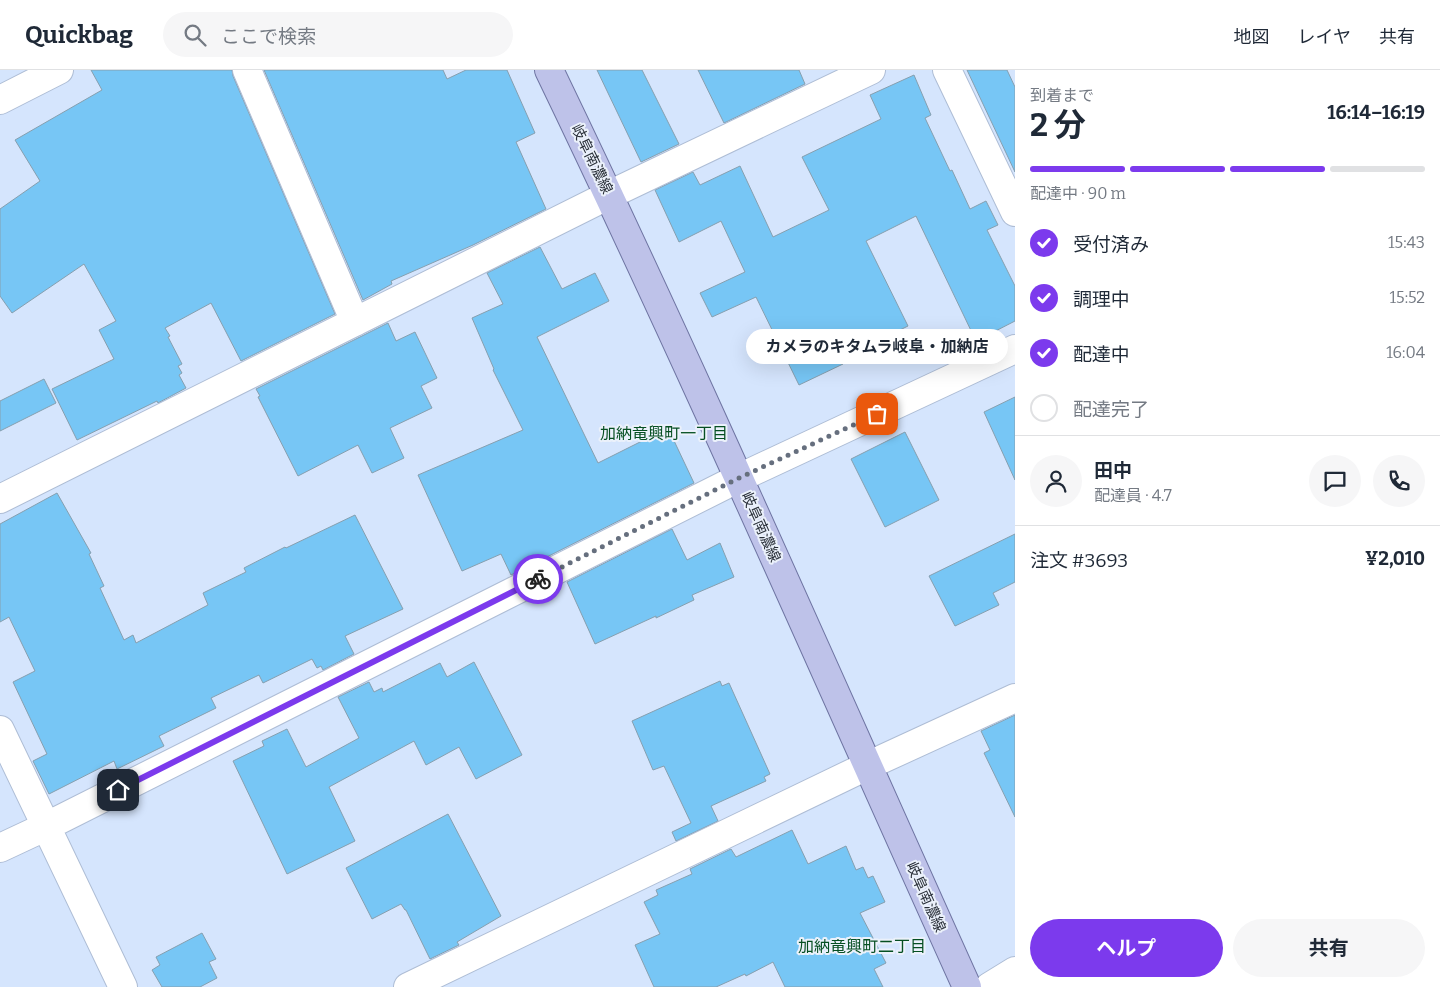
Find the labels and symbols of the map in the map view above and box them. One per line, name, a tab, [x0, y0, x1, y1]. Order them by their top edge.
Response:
street label: 岐阜南濃線	[567, 121, 617, 197]
callout: カメラのキタムラ岐阜・加納店	[746, 329, 1008, 364]
pin	[856, 393, 898, 435]
district label: 加納竜興町一丁目	[600, 424, 728, 443]
street label: 岐阜南濃線	[738, 489, 784, 565]
courier	[513, 554, 563, 604]
pin	[97, 769, 139, 811]
street label: 岐阜南濃線	[903, 859, 949, 935]
district label: 加納竜興町二丁目	[798, 937, 926, 956]

